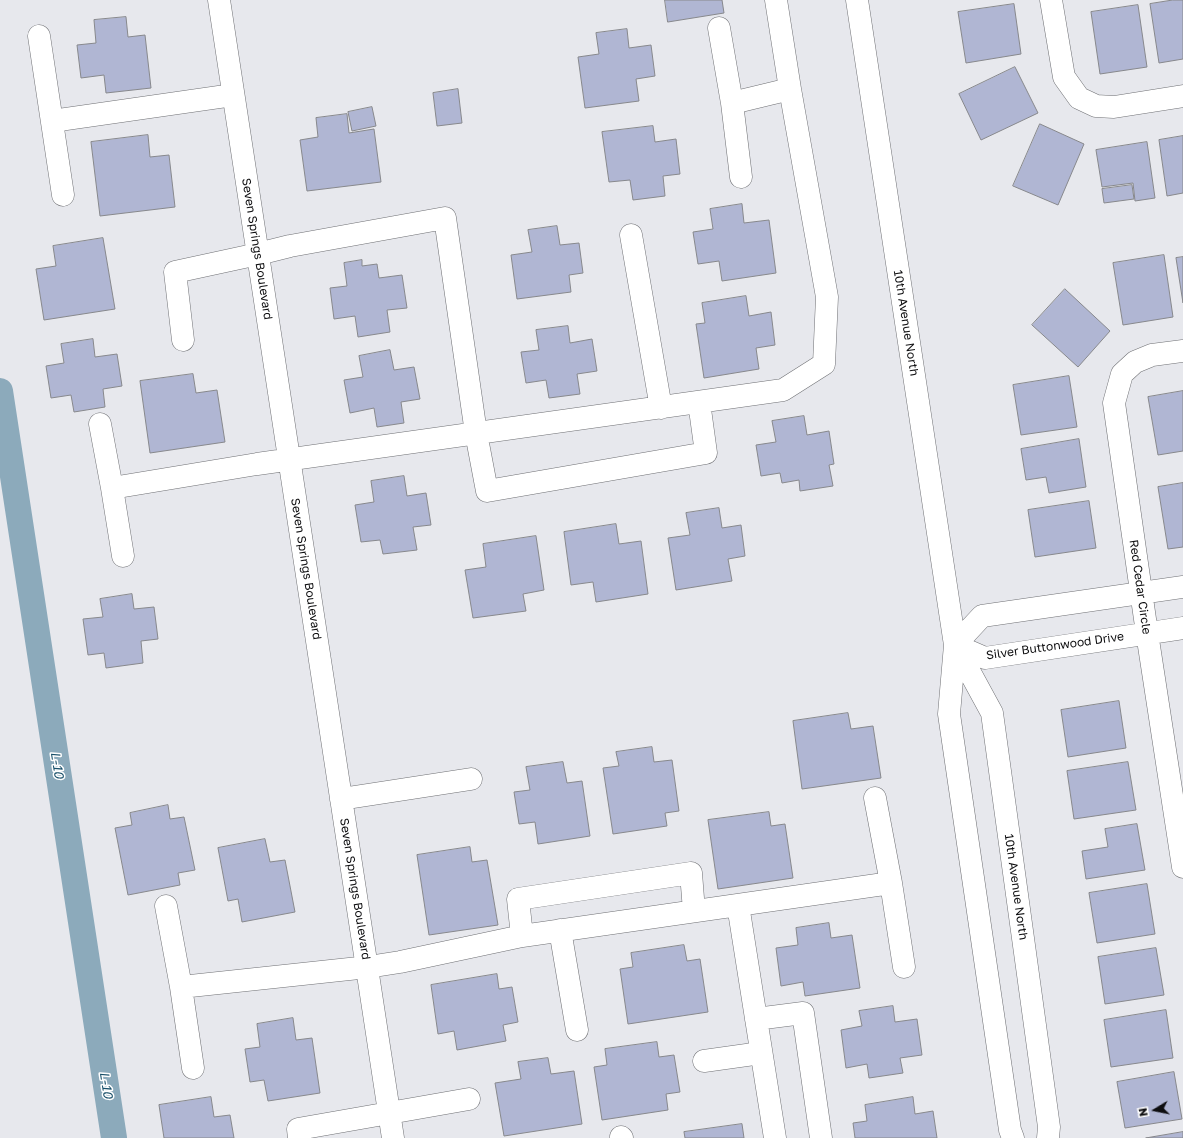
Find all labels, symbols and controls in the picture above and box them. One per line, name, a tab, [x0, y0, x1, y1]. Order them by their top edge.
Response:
street label: Seven Springs Boulevard	[239, 177, 275, 321]
street label: 10th Avenue North	[891, 269, 921, 377]
street label: Seven Springs Boulevard	[288, 497, 324, 641]
street label: Red Cedar Circle	[1126, 539, 1154, 635]
street label: Silver Buttonwood Drive	[985, 629, 1125, 663]
water label: L-10	[47, 751, 67, 779]
street label: Seven Springs Boulevard	[337, 817, 373, 961]
street label: 10th Avenue North	[1001, 833, 1031, 941]
water label: L-10	[96, 1071, 116, 1099]
north arrow	[1135, 1090, 1175, 1130]
text: N	[1136, 1107, 1150, 1117]

